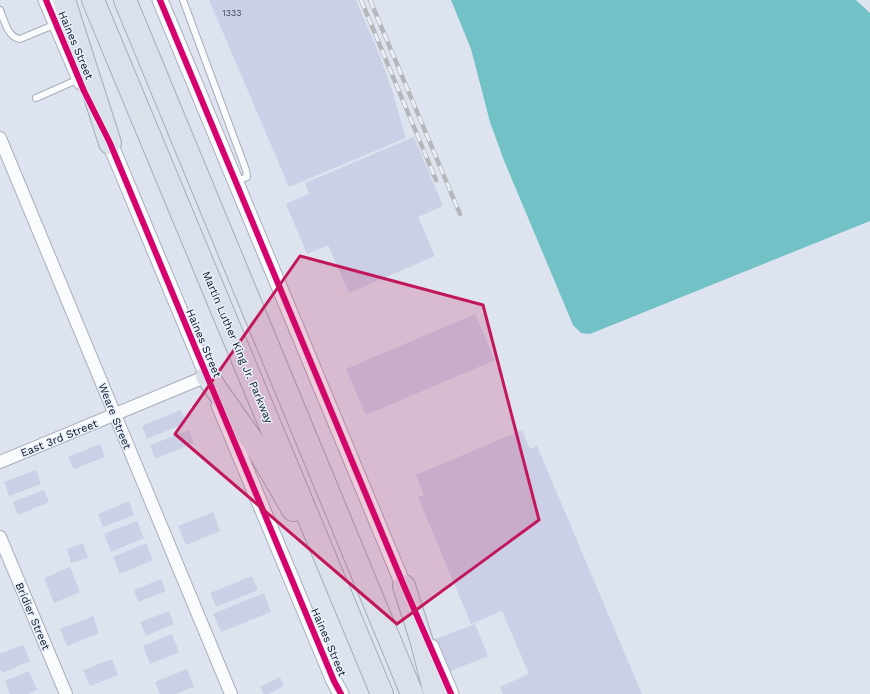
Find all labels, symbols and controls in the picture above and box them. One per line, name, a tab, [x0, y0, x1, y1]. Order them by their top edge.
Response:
house number: 1333	[222, 8, 242, 18]
street label: Haines Street	[55, 9, 96, 82]
street label: Martin Luther King Jr. Parkway	[200, 269, 276, 425]
street label: Haines Street	[183, 307, 224, 380]
street label: Weare Street	[95, 381, 134, 452]
street label: East 3rd Street	[19, 417, 100, 460]
street label: Bridier Street	[13, 581, 53, 652]
street label: Haines Street	[308, 606, 349, 679]

